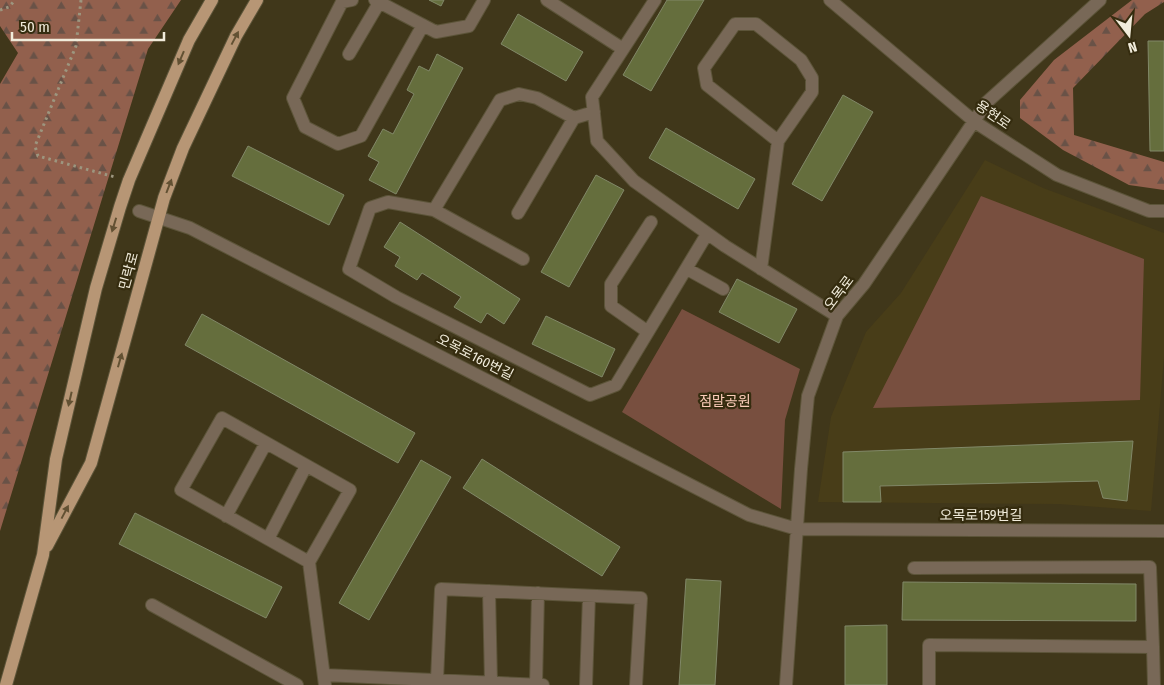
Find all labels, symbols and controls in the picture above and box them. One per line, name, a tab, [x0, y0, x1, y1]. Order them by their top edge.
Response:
scale bar	[12, 10, 165, 42]
north arrow	[1104, 10, 1154, 60]
text: 50 m	[20, 18, 50, 36]
one-way arrow	[231, 31, 239, 45]
text: N	[1126, 38, 1139, 56]
one-way arrow	[176, 51, 184, 65]
street label: 용현로	[972, 97, 1014, 133]
one-way arrow	[165, 179, 173, 194]
one-way arrow	[110, 218, 118, 233]
street label: 민락로	[116, 250, 142, 292]
street label: 오목로	[821, 272, 857, 314]
street label: 오목로160번길	[434, 330, 516, 384]
one-way arrow	[116, 352, 124, 367]
one-way arrow	[66, 392, 74, 407]
park label: 점말공원	[699, 393, 751, 410]
one-way arrow	[61, 504, 69, 519]
street label: 오목로159번길	[940, 507, 1022, 524]

